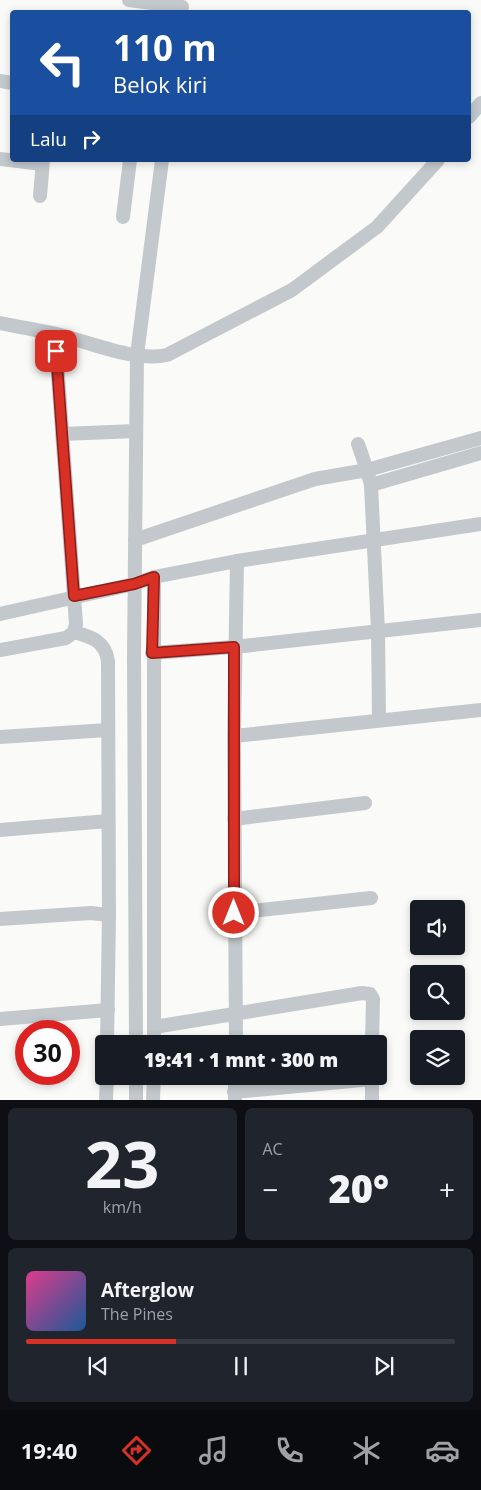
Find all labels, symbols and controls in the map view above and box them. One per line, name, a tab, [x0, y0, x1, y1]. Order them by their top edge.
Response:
text: 110 m	[113, 24, 217, 71]
icon: left	[30, 30, 95, 95]
text: Belok kiri	[113, 69, 207, 99]
icon: right	[77, 125, 105, 153]
text: Lalu	[30, 126, 67, 152]
pin	[35, 330, 77, 372]
icon: arrive	[42, 337, 70, 365]
position arrow	[207, 886, 259, 938]
map controls	[410, 900, 465, 1085]
button: sound	[410, 900, 465, 955]
button: search	[410, 965, 465, 1020]
speed limit sign: 30	[15, 1020, 80, 1085]
button: layers	[410, 1030, 465, 1085]
text: 19:41 · 1 mnt · 300 m	[144, 1047, 338, 1073]
text: 23	[85, 1119, 159, 1207]
text: AC	[263, 1138, 283, 1160]
text: 20°	[328, 1162, 389, 1214]
text: −	[263, 1170, 279, 1208]
text: +	[439, 1170, 455, 1208]
text: km/h	[103, 1196, 142, 1218]
text: Afterglow	[101, 1277, 194, 1303]
text: The Pines	[101, 1303, 173, 1325]
icon: previous	[84, 1352, 112, 1380]
icon: pause	[227, 1352, 255, 1380]
icon: next	[370, 1352, 398, 1380]
icon: directions	[119, 1433, 154, 1468]
icon: music	[196, 1433, 231, 1468]
icon: phone	[272, 1433, 307, 1468]
icon: climate	[349, 1433, 384, 1468]
icon: car	[425, 1433, 460, 1468]
text: 19:40	[21, 1435, 77, 1465]

